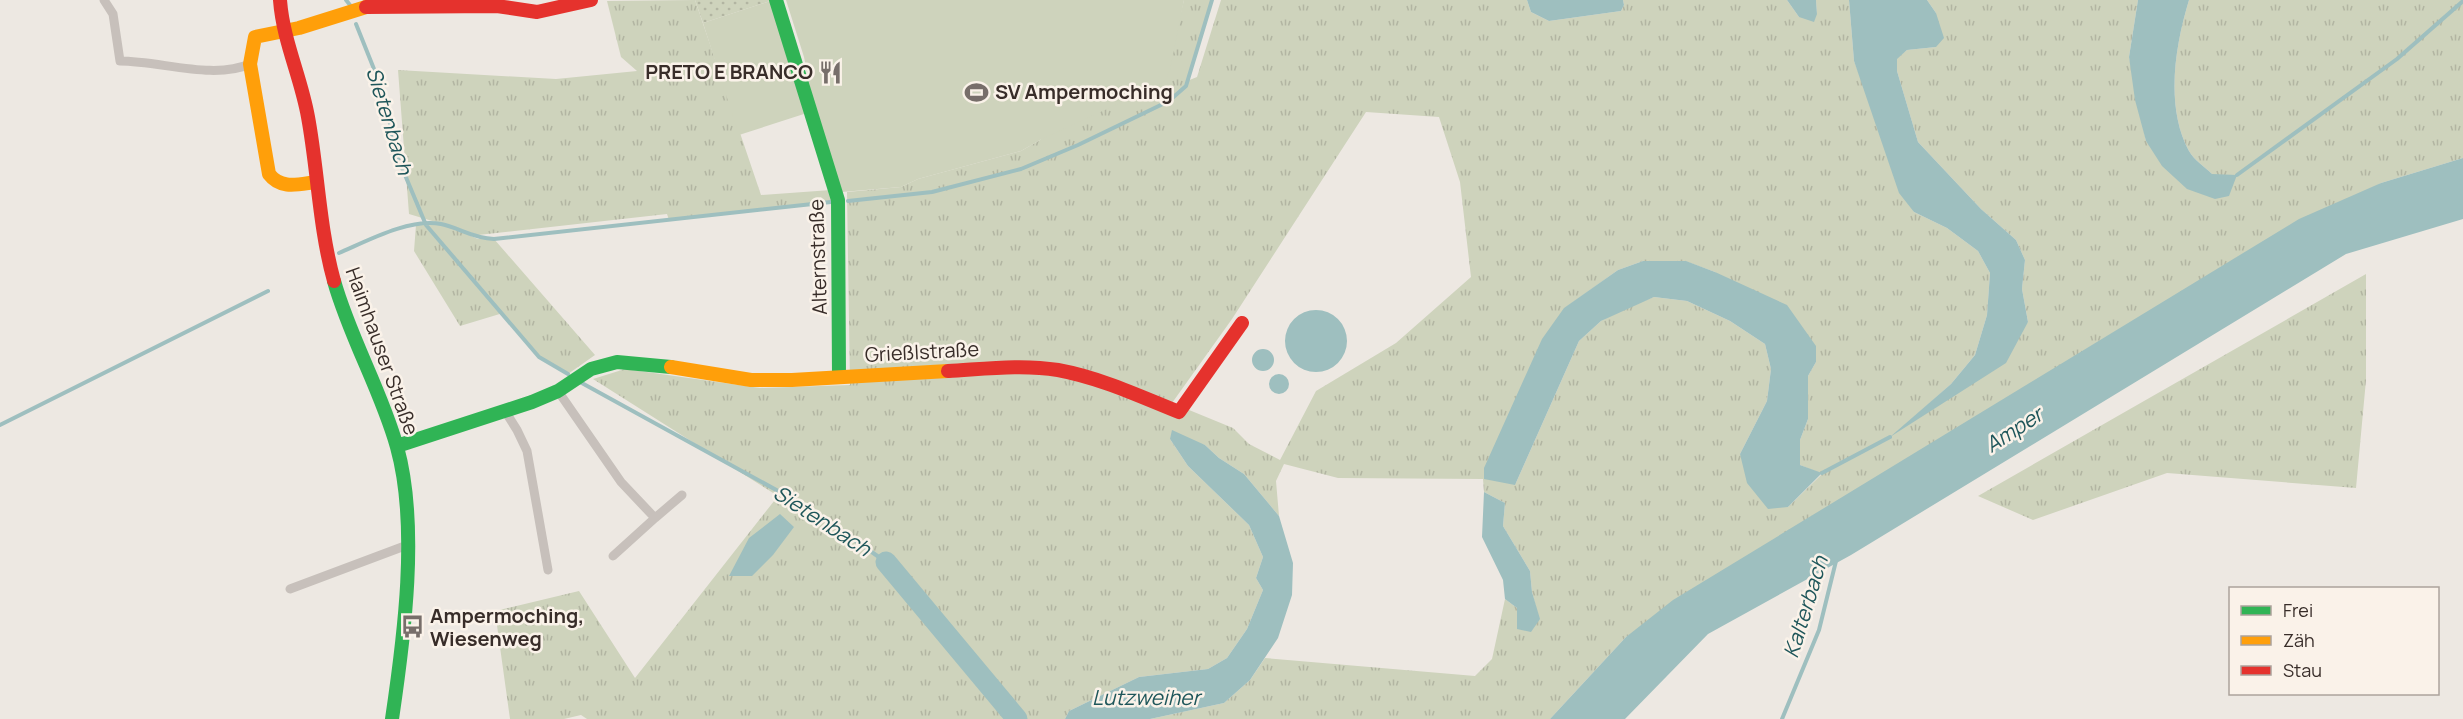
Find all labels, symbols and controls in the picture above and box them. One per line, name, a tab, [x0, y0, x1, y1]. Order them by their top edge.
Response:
place label: PRETO E BRANCO	[645, 58, 813, 85]
restaurant icon: PRETO E BRANCO	[818, 59, 844, 85]
water label: Sietenbach	[360, 64, 420, 179]
place label: SV Ampermoching	[995, 78, 1173, 105]
sports icon: SV Ampermoching	[964, 79, 990, 105]
street label: Alternstraße	[802, 199, 833, 315]
street label: Haimhauser Straße	[340, 263, 425, 438]
street label: Grießlstraße	[864, 335, 980, 368]
water label: Amper	[1979, 399, 2050, 458]
water label: Sietenbach	[768, 478, 878, 563]
water label: Kalterbach	[1776, 551, 1834, 661]
legend	[2229, 587, 2439, 695]
text: Frei	[2283, 598, 2313, 622]
place label: Ampermoching, Wiesenweg	[430, 602, 584, 652]
bus stop icon: Ampermoching, Wiesenweg	[399, 614, 425, 640]
text: Zäh	[2283, 628, 2315, 652]
text: Stau	[2283, 658, 2322, 682]
water label: Lutzweiher	[1092, 683, 1202, 711]

